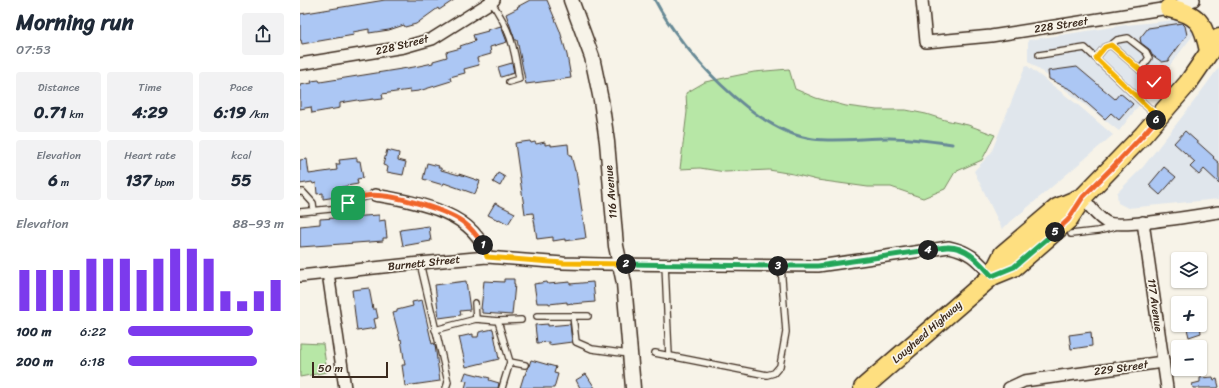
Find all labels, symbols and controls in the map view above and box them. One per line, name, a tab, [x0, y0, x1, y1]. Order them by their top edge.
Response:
text: Morning run	[16, 3, 134, 42]
street label: 228 Street	[1033, 11, 1090, 39]
button: share	[242, 13, 284, 55]
street label: 228 Street	[373, 29, 431, 61]
text: 07:53	[16, 38, 51, 61]
pin	[1137, 65, 1171, 99]
icon: check	[1143, 71, 1165, 93]
text: Distance	[38, 78, 80, 97]
text: Time	[138, 78, 162, 97]
text: Pace	[230, 78, 253, 97]
text: 0.71	[34, 97, 67, 127]
text: 4:29	[132, 97, 168, 127]
text: 6:19	[214, 97, 246, 127]
text: km	[67, 105, 84, 124]
text: /km	[246, 105, 269, 124]
pin: 6	[1146, 110, 1166, 130]
text: 6	[1153, 110, 1159, 129]
text: Elevation	[36, 146, 81, 165]
text: Heart rate	[124, 146, 176, 165]
text: kcal	[231, 146, 251, 165]
street label: 116 Avenue	[599, 164, 623, 220]
text: 6	[48, 165, 58, 195]
text: 137	[125, 165, 152, 195]
text: 55	[231, 165, 252, 195]
text: m	[58, 173, 69, 192]
text: bpm	[152, 173, 175, 192]
pin	[331, 186, 365, 220]
icon: arrive	[337, 192, 359, 214]
text: Elevation	[16, 212, 69, 235]
text: 88–93 m	[232, 212, 284, 235]
pin: 5	[1045, 222, 1065, 242]
text: 5	[1052, 222, 1058, 241]
pin: 1	[473, 235, 493, 255]
text: 1	[481, 235, 485, 254]
pin: 4	[918, 240, 938, 260]
text: 4	[925, 240, 931, 259]
street label: Burnett Street	[387, 250, 461, 276]
map controls	[1171, 252, 1207, 376]
button: layers	[1171, 252, 1207, 288]
pin: 2	[616, 254, 636, 274]
text: 2	[623, 254, 629, 273]
pin: 3	[768, 256, 788, 276]
text: 3	[775, 256, 781, 275]
street label: 117 Avenue	[1142, 277, 1168, 334]
street label: Lougheed Highway	[887, 296, 967, 368]
button: +	[1171, 296, 1207, 332]
text: 100 m	[16, 320, 51, 343]
text: 6:22	[80, 320, 106, 343]
button: −	[1171, 340, 1207, 376]
text: 200 m	[16, 350, 53, 373]
text: 6:18	[80, 350, 105, 373]
street label: 229 Street	[1093, 355, 1150, 381]
text: 50 m	[318, 359, 343, 378]
scale bar	[312, 360, 388, 379]

